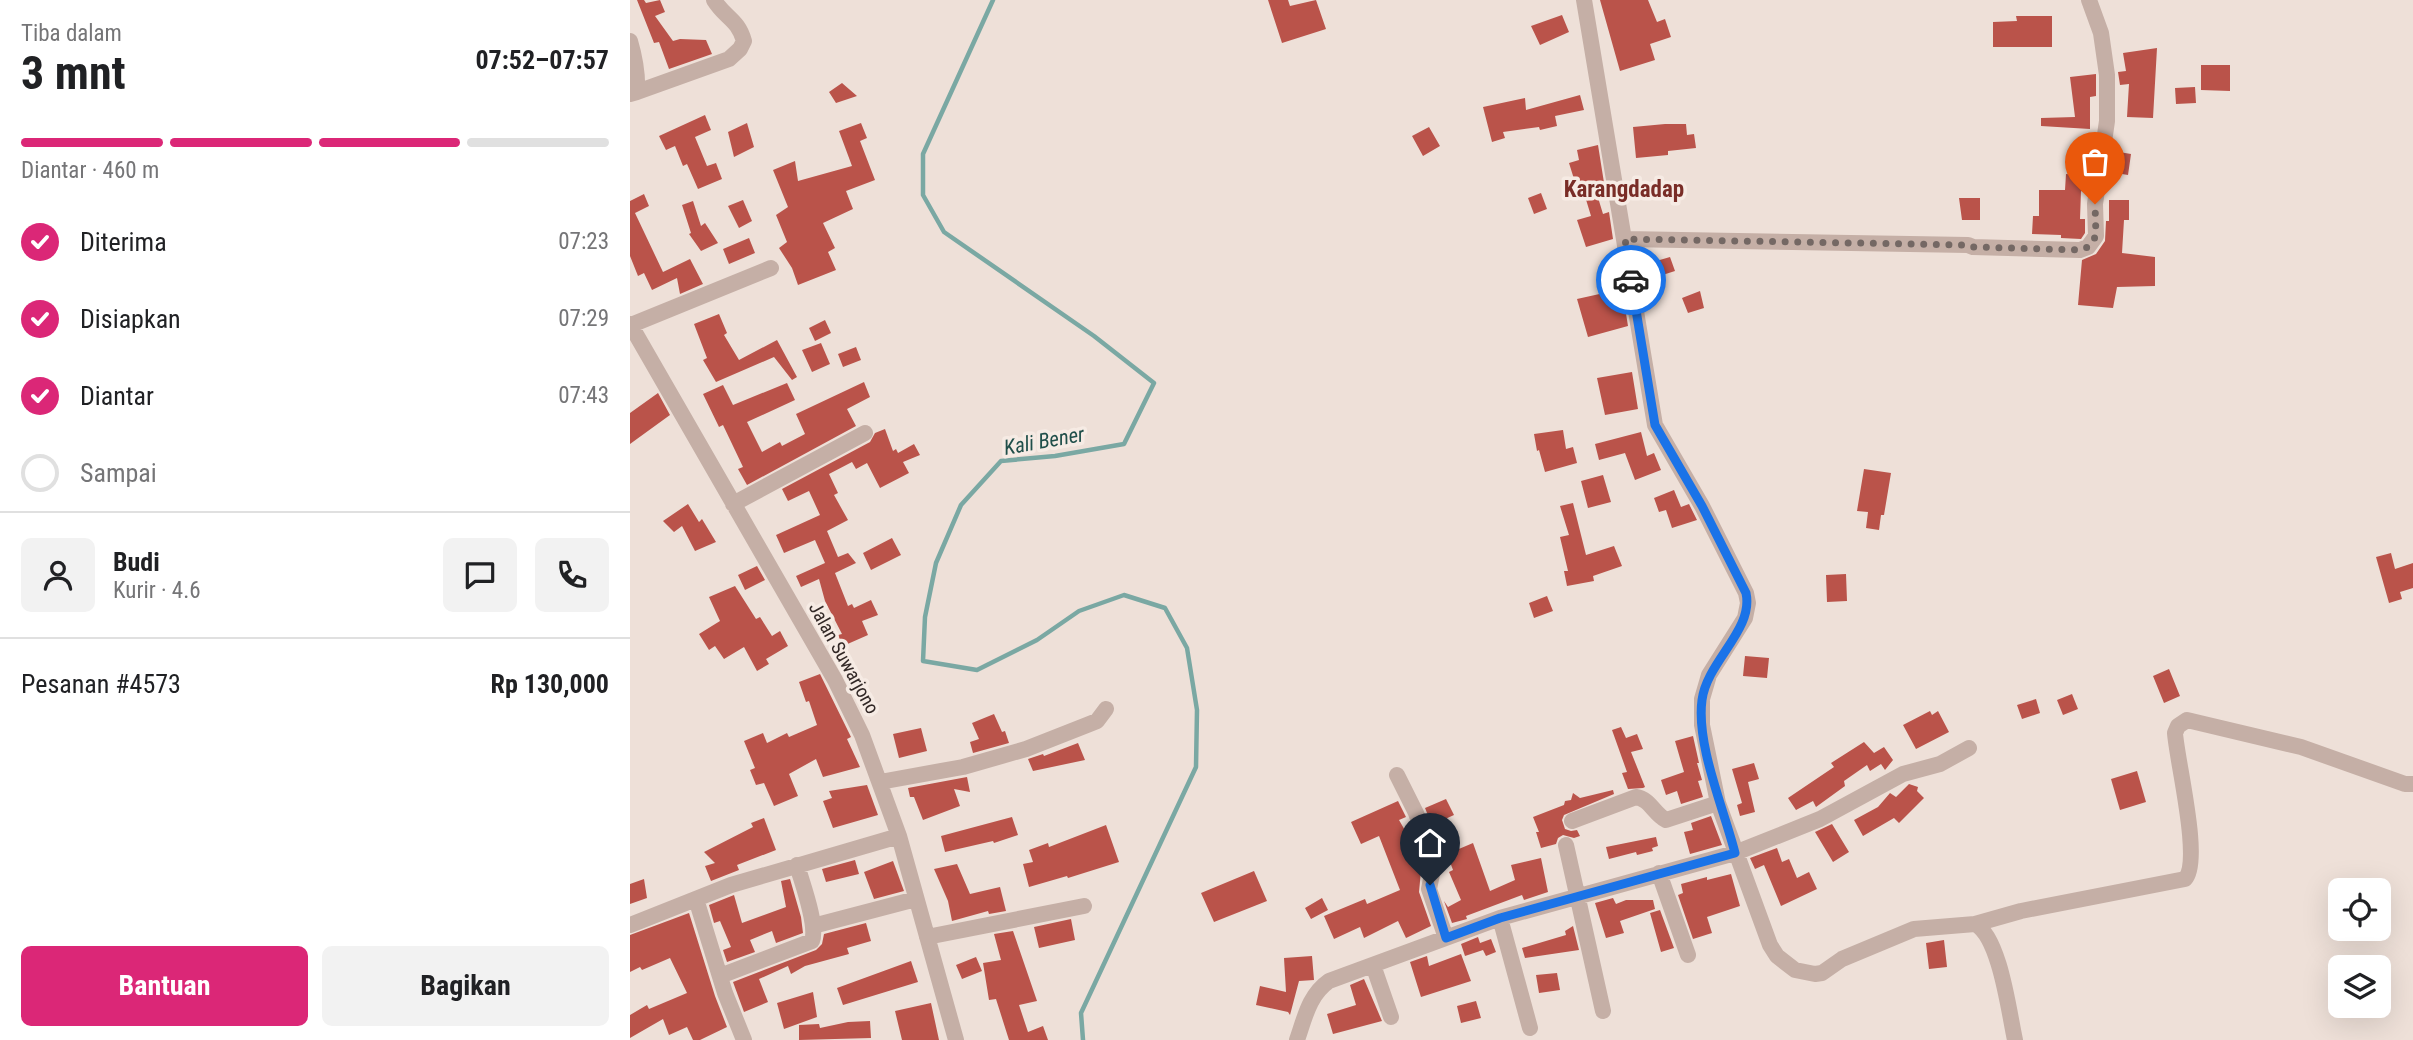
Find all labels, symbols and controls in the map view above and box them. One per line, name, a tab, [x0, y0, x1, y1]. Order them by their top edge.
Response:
text: Tiba dalam	[21, 20, 122, 47]
text: 07:52–07:57	[475, 45, 609, 75]
text: 3 mnt	[21, 46, 126, 100]
pin	[2065, 132, 2125, 204]
icon: bag	[2076, 143, 2114, 181]
text: Diantar · 460 m	[21, 157, 159, 184]
district label: Karangdadap	[1564, 176, 1684, 203]
icon: check	[21, 223, 59, 261]
text: Diterima	[80, 227, 167, 257]
text: 07:23	[558, 228, 609, 255]
courier	[1596, 245, 1666, 315]
icon: car	[1612, 261, 1650, 299]
icon: check	[21, 300, 59, 338]
text: Disiapkan	[80, 304, 181, 334]
text: 07:29	[558, 305, 609, 332]
icon: check	[21, 377, 59, 415]
text: Diantar	[80, 381, 154, 411]
text: 07:43	[558, 382, 609, 409]
water label: Kali Bener	[1002, 422, 1087, 460]
text: Sampai	[80, 458, 157, 488]
button: person	[21, 538, 95, 612]
button: chat	[443, 538, 517, 612]
button: phone	[535, 538, 609, 612]
text: Budi	[113, 547, 160, 577]
text: Kurir · 4.6	[113, 577, 201, 604]
street label: Jalan Suwarjono	[804, 598, 884, 718]
text: Pesanan #4573	[21, 669, 181, 699]
text: Rp 130,000	[491, 669, 609, 699]
pin	[1400, 813, 1460, 885]
icon: home	[1411, 824, 1449, 862]
map controls	[2328, 878, 2391, 1018]
button: locate	[2328, 878, 2391, 941]
button: Bantuan	[21, 946, 308, 1026]
button: Bagikan	[322, 946, 609, 1026]
button: layers	[2328, 955, 2391, 1018]

